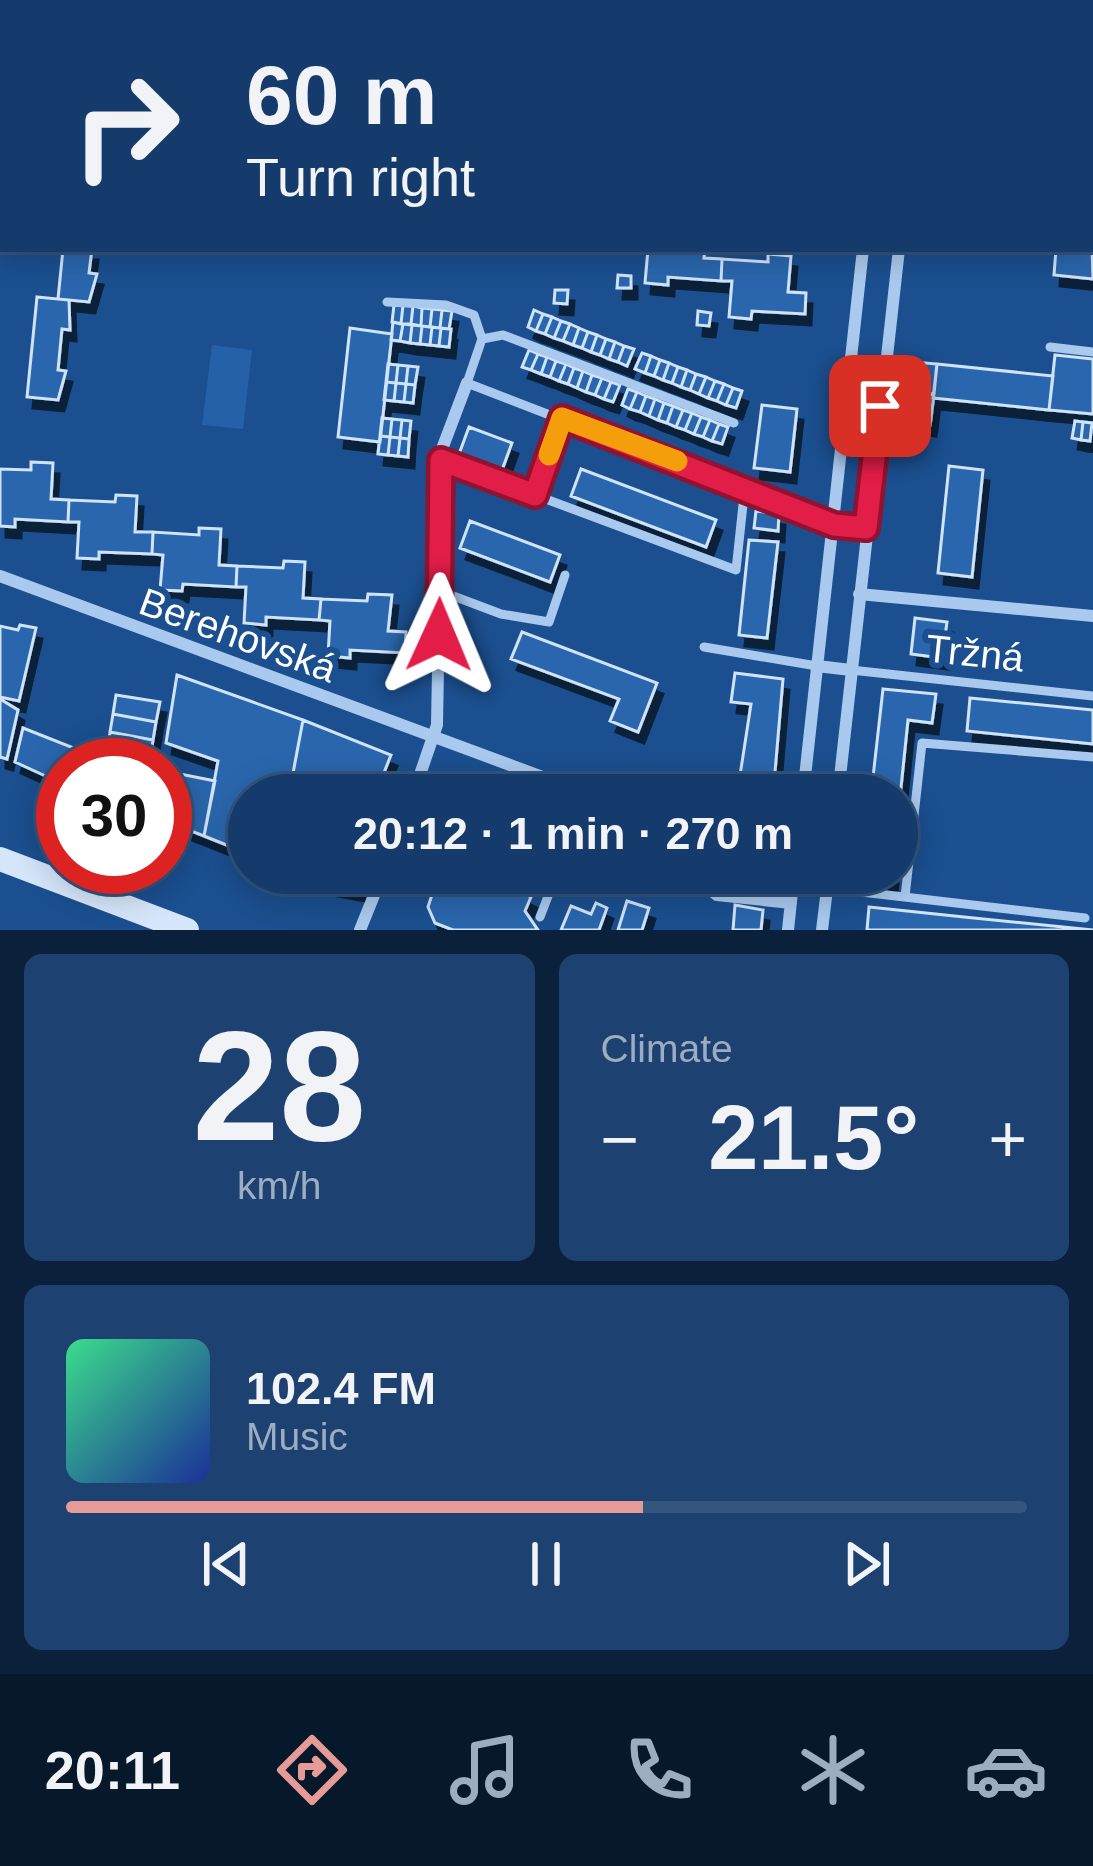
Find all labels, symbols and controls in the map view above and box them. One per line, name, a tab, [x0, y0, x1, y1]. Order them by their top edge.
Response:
icon: right	[48, 48, 204, 204]
text: 60 m	[246, 48, 437, 142]
text: Turn right	[246, 147, 475, 207]
pin	[829, 355, 931, 457]
icon: arrive	[847, 373, 913, 439]
position arrow	[376, 572, 502, 698]
street label: Berehovská	[134, 580, 342, 691]
street label: Tržná	[924, 626, 1026, 680]
speed limit sign: 30	[36, 738, 192, 894]
text: 20:12 · 1 min · 270 m	[353, 808, 793, 859]
text: 28	[192, 999, 366, 1173]
text: Climate	[601, 1027, 733, 1070]
text: 21.5°	[708, 1088, 919, 1188]
text: −	[601, 1102, 639, 1176]
text: +	[988, 1102, 1027, 1176]
text: km/h	[237, 1164, 322, 1207]
text: 102.4 FM	[246, 1363, 436, 1414]
text: Music	[246, 1415, 348, 1458]
icon: previous	[193, 1531, 259, 1597]
icon: pause	[513, 1531, 579, 1597]
icon: next	[834, 1531, 900, 1597]
icon: directions	[270, 1728, 354, 1812]
icon: music	[443, 1728, 527, 1812]
icon: phone	[617, 1728, 701, 1812]
icon: climate	[791, 1728, 875, 1812]
icon: car	[964, 1728, 1048, 1812]
text: 20:11	[45, 1740, 180, 1800]

